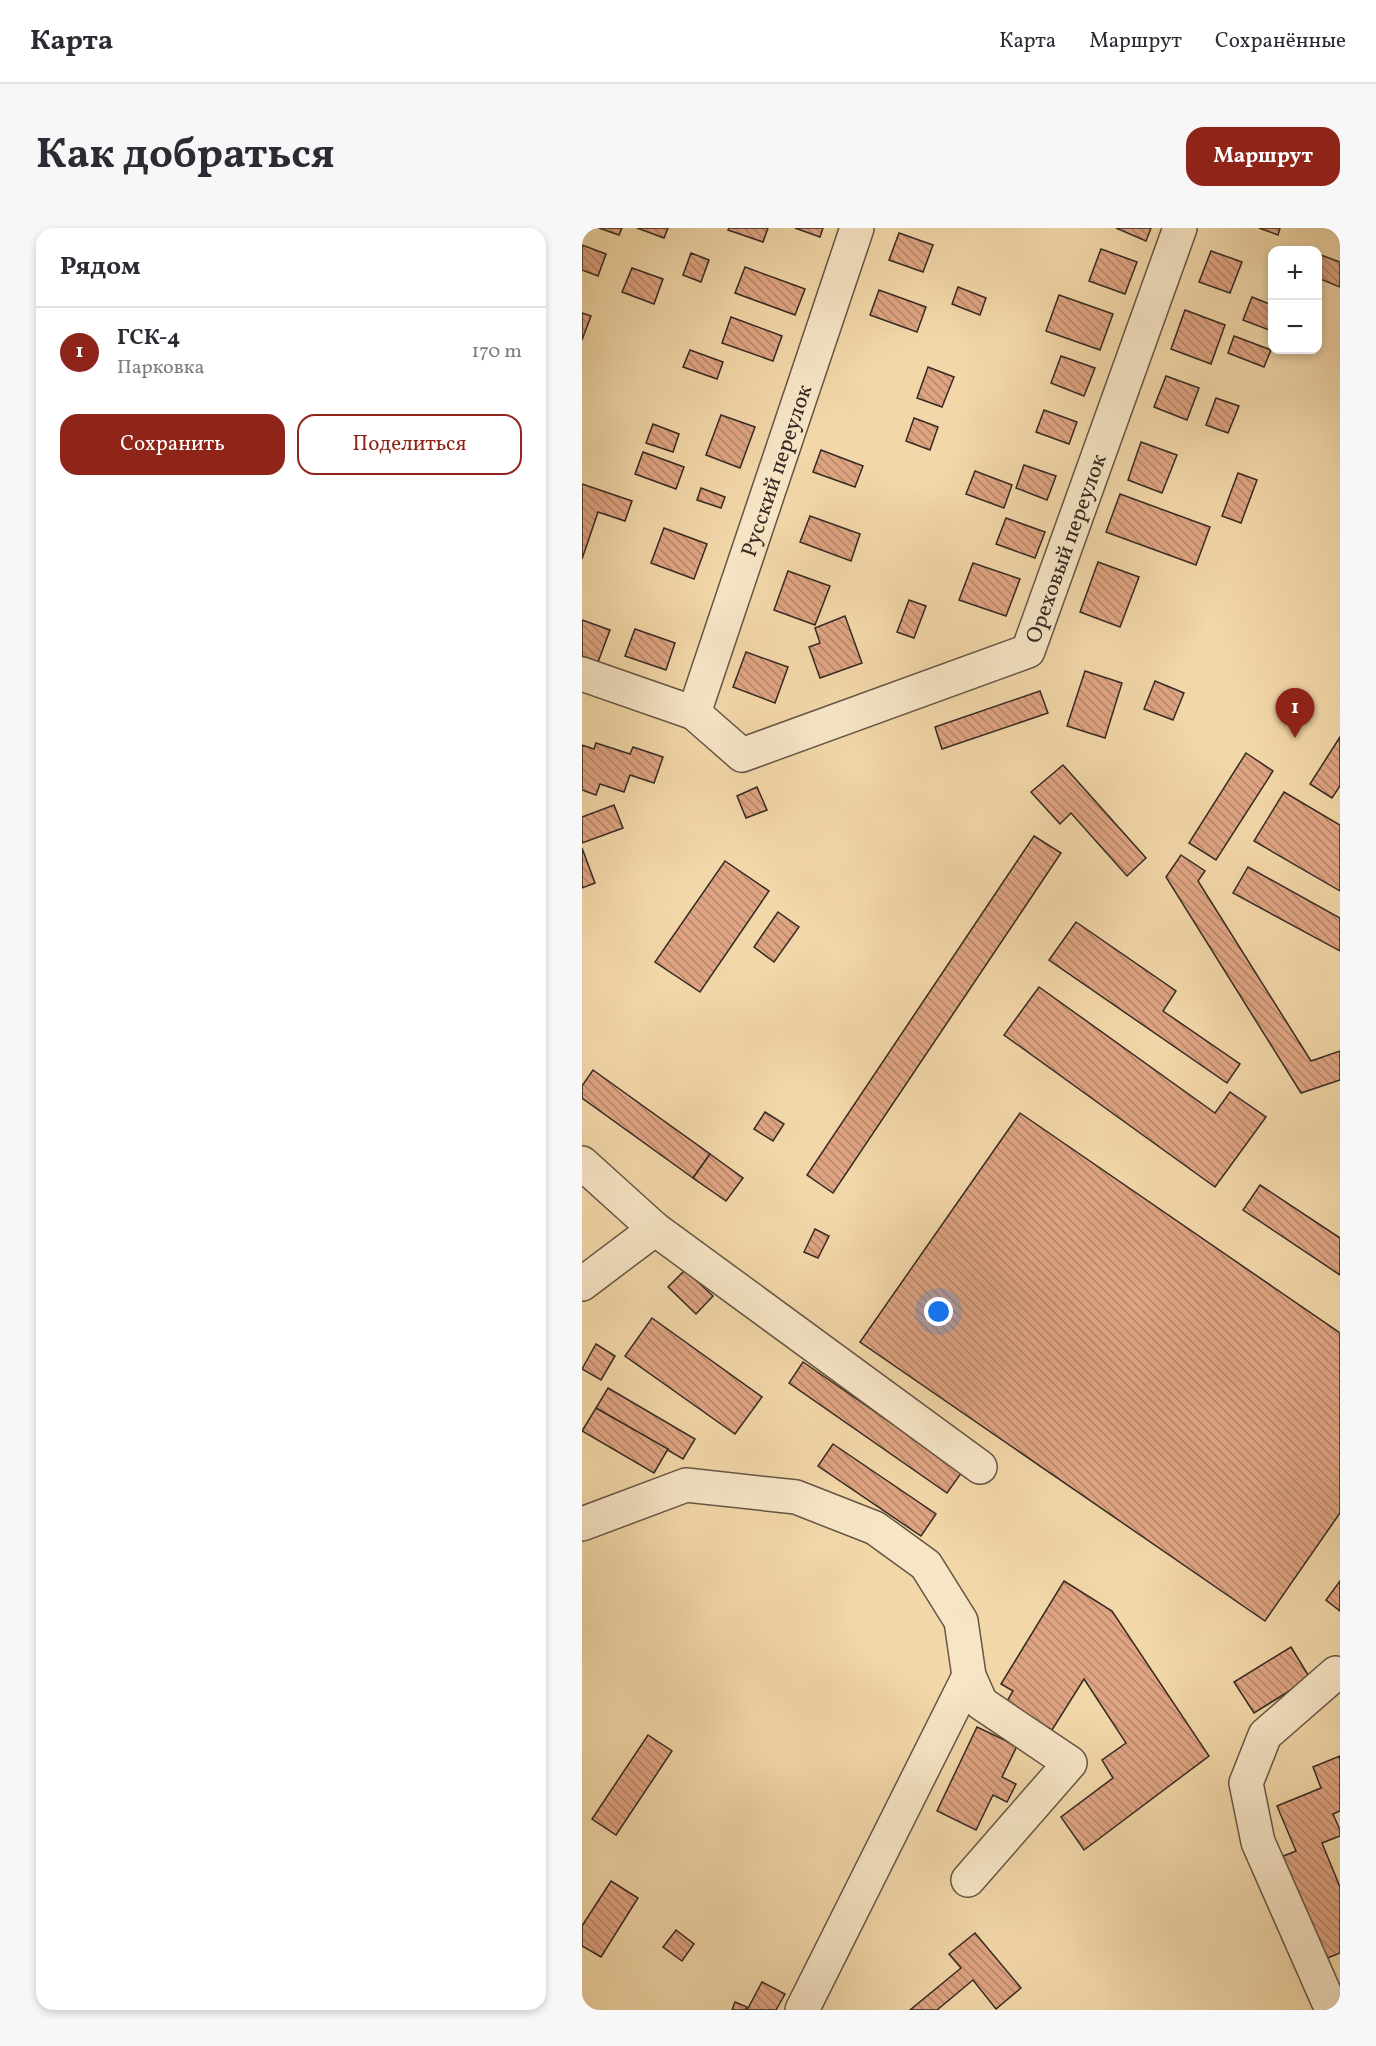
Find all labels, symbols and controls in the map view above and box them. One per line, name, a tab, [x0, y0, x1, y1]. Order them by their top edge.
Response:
text: Карта	[30, 22, 113, 61]
text: Карта	[999, 27, 1056, 56]
text: Маршрут	[1089, 27, 1182, 56]
text: Сохранённые	[1215, 27, 1346, 56]
text: Как добраться	[36, 127, 335, 186]
button: Маршрут	[1186, 127, 1340, 186]
map controls	[1268, 246, 1322, 354]
button: +	[1268, 246, 1322, 300]
text: Рядом	[60, 249, 140, 285]
button: −	[1268, 300, 1322, 354]
text: ГСК-4	[117, 323, 180, 354]
text: 1	[75, 338, 84, 366]
text: 170 m	[472, 338, 522, 366]
text: Парковка	[117, 354, 204, 382]
street label: Русский переулок	[735, 381, 821, 561]
button: Сохранить	[60, 414, 285, 475]
button: Поделиться	[297, 414, 522, 475]
street label: Ореховый переулок	[1019, 450, 1116, 648]
pin: 1	[1276, 688, 1314, 738]
your location	[924, 1297, 953, 1326]

